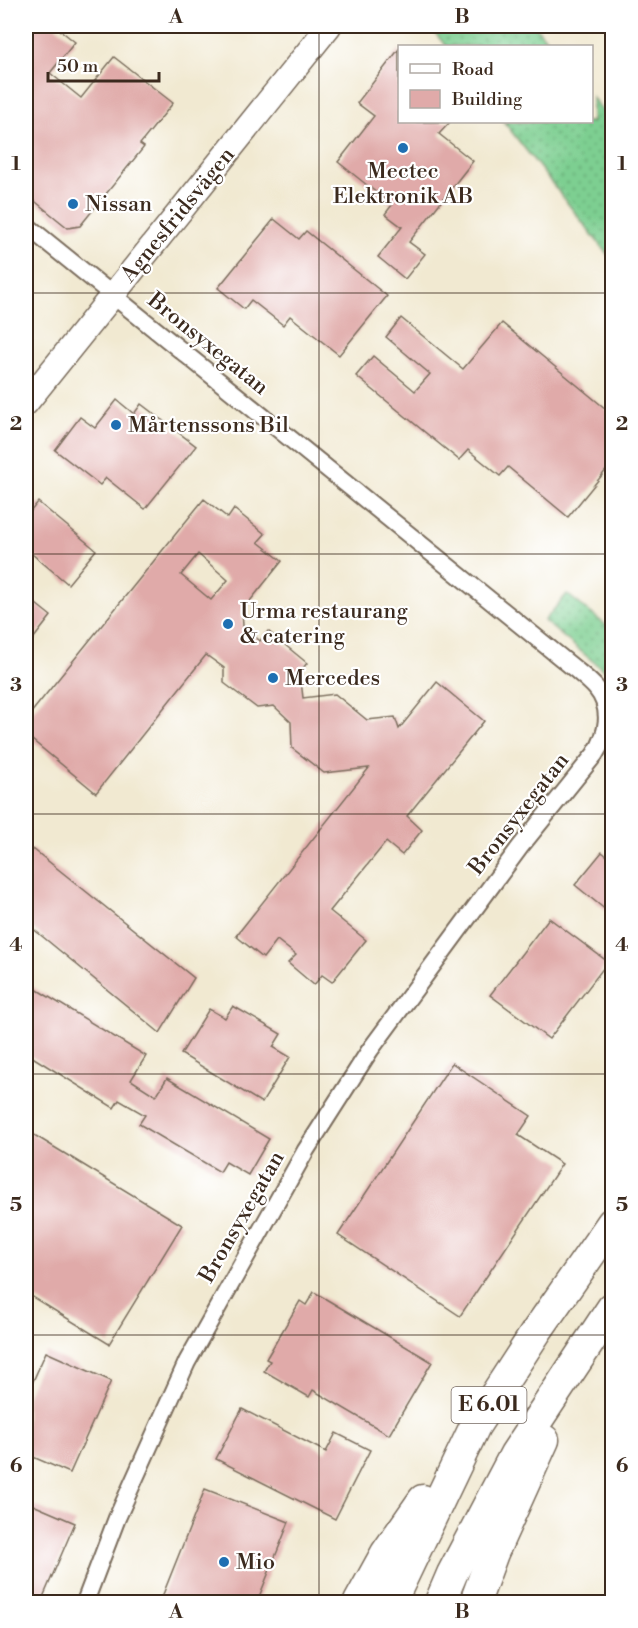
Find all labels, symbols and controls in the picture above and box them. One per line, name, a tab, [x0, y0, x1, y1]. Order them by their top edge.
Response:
text: A	[168, 5, 184, 30]
text: B	[454, 5, 470, 30]
scale bar	[48, 45, 159, 83]
legend	[398, 45, 593, 123]
text: 50 m	[57, 55, 99, 78]
text: Road	[452, 58, 495, 81]
text: Building	[451, 88, 523, 111]
marker: Mectec Elektronik AB	[396, 141, 410, 155]
street label: Agnesfridsvägen	[115, 142, 241, 289]
text: 1	[11, 152, 21, 177]
text: 1	[617, 152, 627, 177]
place label: Mectec Elektronik AB	[333, 158, 473, 210]
place label: Nissan	[85, 191, 152, 218]
marker: Nissan	[66, 197, 80, 211]
street label: Bronsyxegatan	[141, 286, 274, 401]
text: 2	[10, 412, 22, 437]
place label: Mårtenssons Bil	[128, 412, 289, 439]
text: 2	[616, 412, 628, 437]
marker: Mårtenssons Bil	[109, 418, 123, 432]
place label: Urma restaurang & catering	[240, 598, 408, 650]
marker: Urma restaurang & catering	[221, 617, 235, 631]
place label: Mercedes	[285, 665, 380, 692]
marker: Mercedes	[266, 671, 280, 685]
text: 3	[10, 673, 22, 698]
text: 3	[616, 673, 628, 698]
street label: Bronsyxegatan	[462, 748, 575, 881]
text: 4	[9, 933, 23, 958]
text: 4	[615, 933, 629, 958]
street label: Bronsyxegatan	[193, 1146, 291, 1289]
text: 5	[10, 1193, 22, 1218]
text: 5	[616, 1193, 628, 1218]
road number: E 6.01	[452, 1387, 526, 1423]
text: 6	[10, 1454, 23, 1479]
text: 6	[616, 1454, 629, 1479]
place label: Mio	[236, 1549, 275, 1576]
marker: Mio	[217, 1555, 231, 1569]
text: A	[168, 1600, 184, 1625]
text: B	[454, 1600, 470, 1625]

